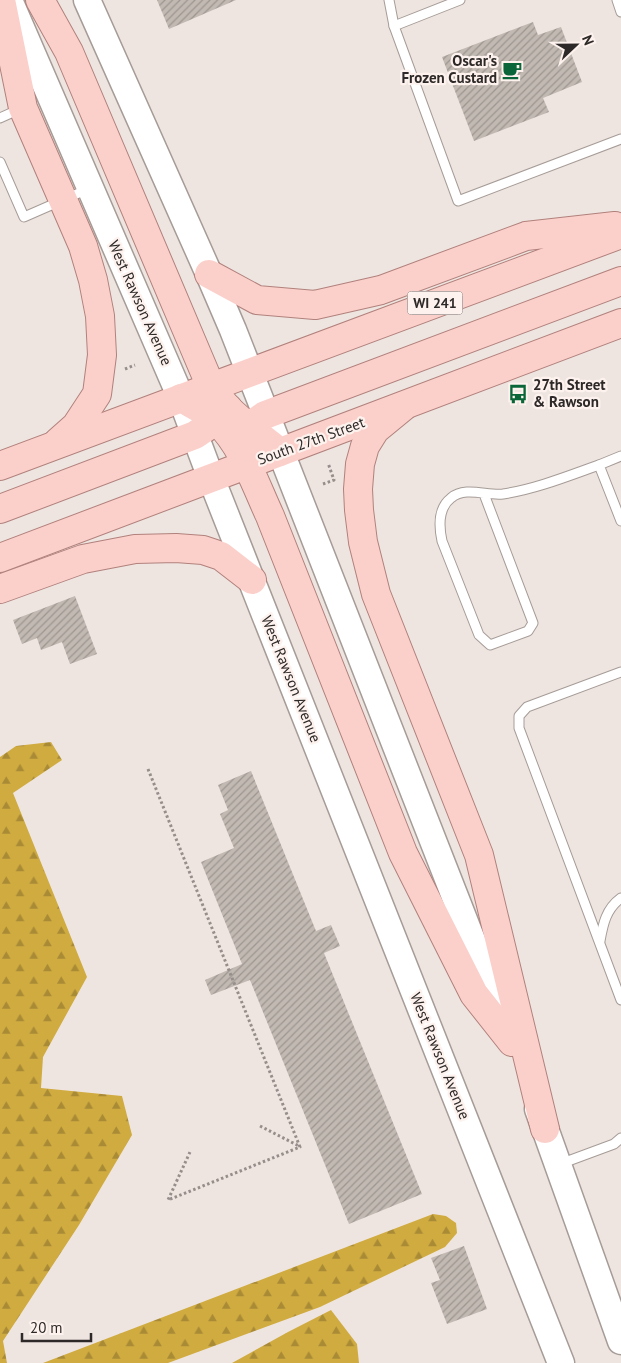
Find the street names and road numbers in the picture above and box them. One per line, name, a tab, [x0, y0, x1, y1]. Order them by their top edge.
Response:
street label: West Rawson Avenue	[104, 237, 177, 368]
road number: WI 241	[408, 292, 462, 314]
street label: South 27th Street	[254, 412, 367, 469]
street label: West Rawson Avenue	[257, 613, 326, 745]
street label: West Rawson Avenue	[406, 990, 475, 1122]

